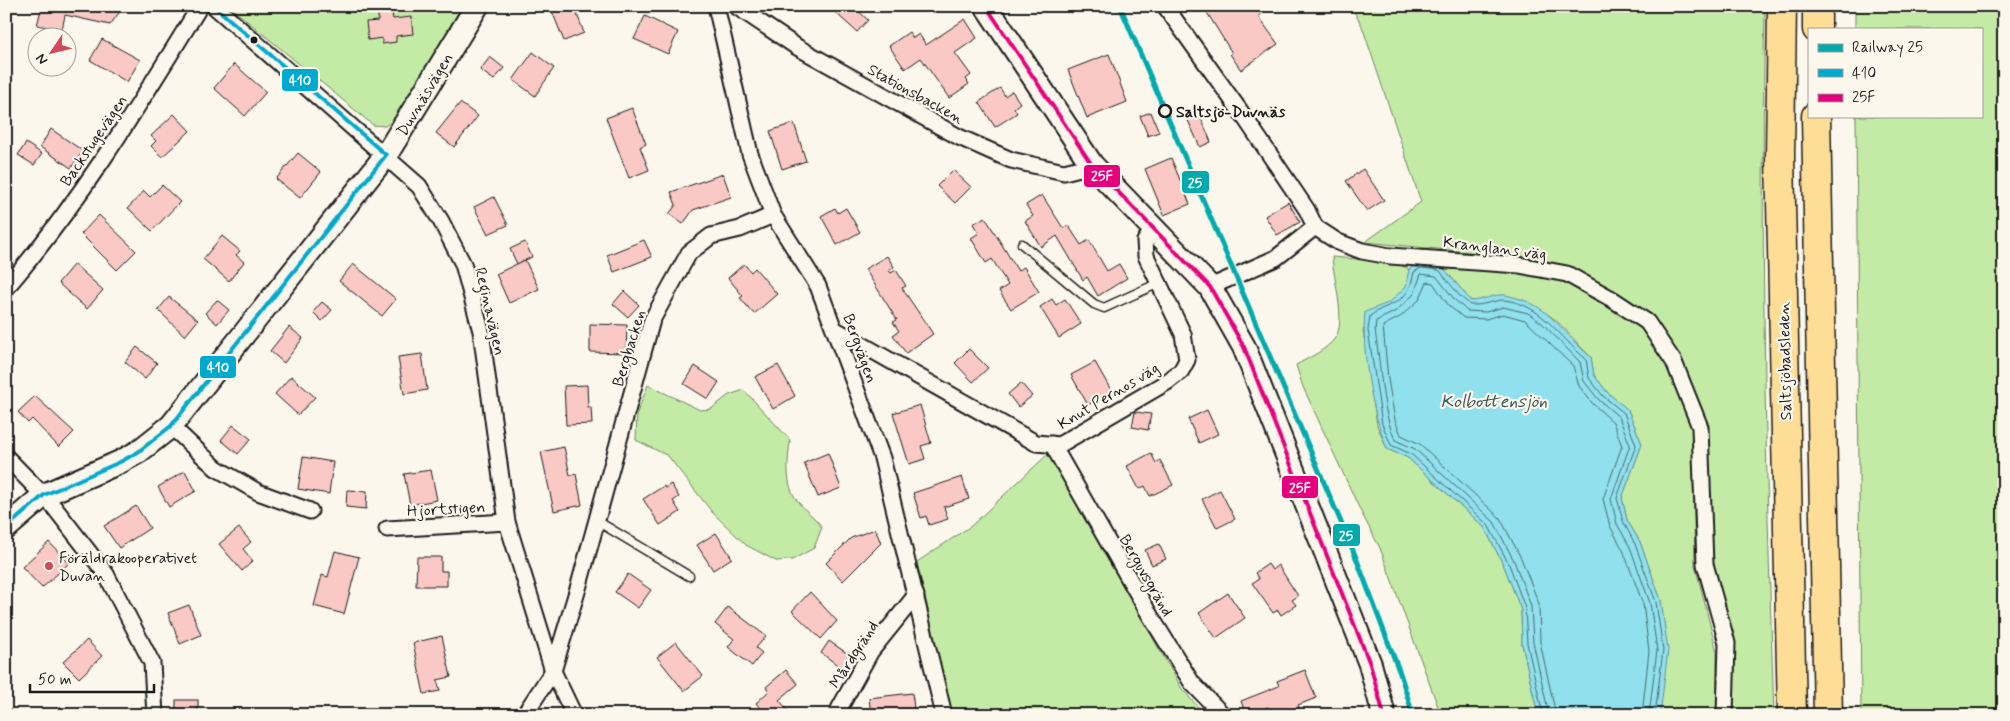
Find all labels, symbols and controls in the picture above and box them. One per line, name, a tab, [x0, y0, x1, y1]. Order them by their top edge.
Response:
north arrow	[28, 28, 78, 78]
legend	[1808, 28, 1982, 118]
unlabelled marker	[249, 35, 259, 45]
text: Railway 25	[1852, 38, 1923, 58]
street label: Duvnäsvägen	[392, 49, 458, 140]
text: N	[32, 50, 52, 68]
street label: Stationsbacken	[864, 59, 967, 130]
text: 410	[1852, 64, 1876, 84]
line badge: 410	[281, 68, 319, 92]
text: 410	[289, 72, 311, 90]
text: 25F	[1852, 88, 1875, 108]
street label: Backstugevägen	[56, 91, 133, 191]
place label: Saltsjö-Duvnäs	[1176, 102, 1286, 123]
marker: Saltsjö-Duvnäs	[1158, 104, 1172, 118]
line badge: 25F	[1083, 164, 1121, 188]
text: 25F	[1091, 167, 1113, 185]
line badge: 25	[1181, 170, 1210, 194]
text: 25	[1188, 174, 1203, 192]
street label: Kranglans väg	[1442, 232, 1548, 265]
street label: Reginavägen	[468, 265, 510, 358]
street label: Saltsjöbadsleden	[1774, 301, 1797, 420]
street label: Bergbacken	[608, 308, 652, 390]
street label: Bergvägen	[836, 311, 882, 386]
line badge: 410	[199, 355, 237, 379]
street label: Knut Pernos väg	[1054, 358, 1163, 435]
text: 410	[207, 359, 229, 377]
water label: Kolbottensjön	[1441, 390, 1547, 414]
line badge: 25F	[1281, 475, 1319, 499]
text: 25F	[1289, 479, 1311, 497]
street label: Hjortstigen	[406, 497, 486, 522]
line badge: 25	[1332, 523, 1361, 547]
text: 25	[1339, 527, 1354, 545]
street label: Berguvsgränd	[1113, 531, 1178, 621]
place label: Föräldrakooperativet Duvan	[59, 548, 197, 587]
marker: Föräldrakooperativet Duvan	[43, 560, 55, 572]
street label: Mårdgränd	[825, 617, 885, 693]
scale bar	[30, 661, 154, 693]
text: 50 m	[38, 670, 72, 690]

